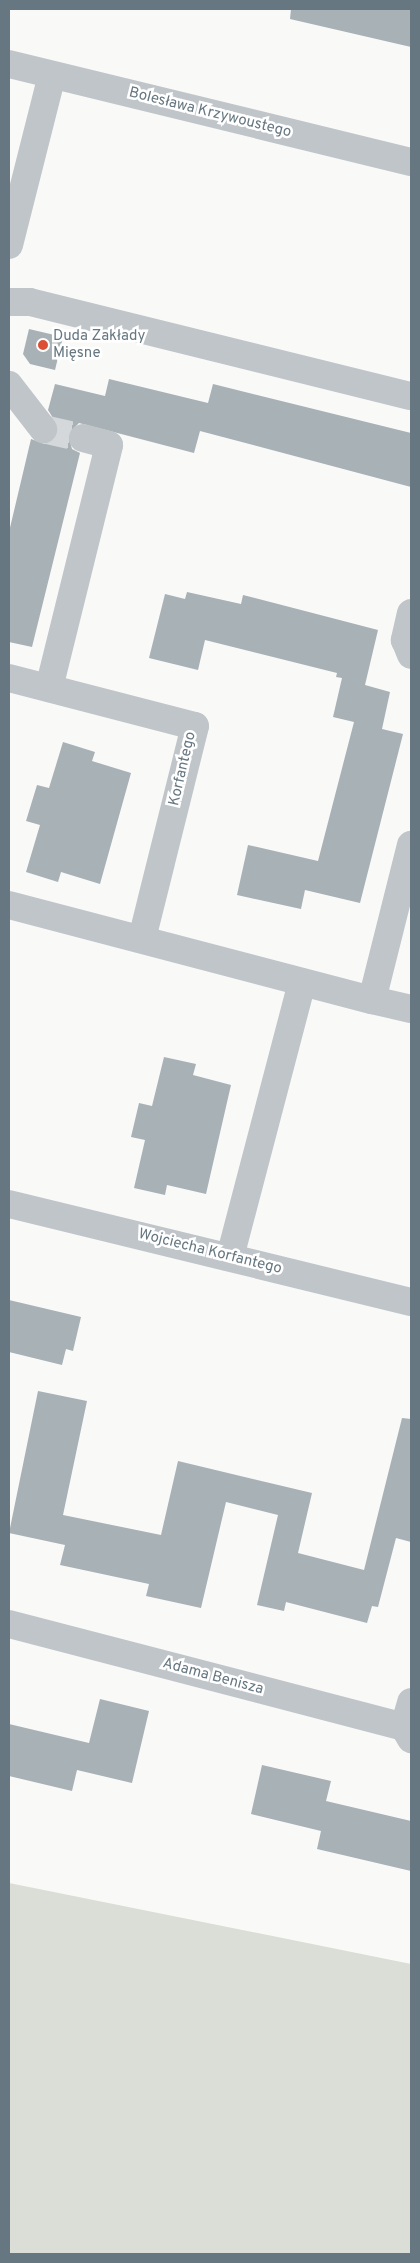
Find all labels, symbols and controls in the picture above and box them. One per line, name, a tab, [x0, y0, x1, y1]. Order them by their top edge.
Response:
street label: Bolesława Krzywoustego	[127, 84, 293, 142]
place label: Duda Zakłady Mięsne	[53, 327, 145, 362]
marker: Duda Zakłady Mięsne	[37, 339, 49, 351]
street label: Korfantego	[166, 730, 200, 808]
street label: Wojciecha Korfantego	[136, 1225, 284, 1279]
street label: Adama Benisza	[161, 1655, 265, 1699]

